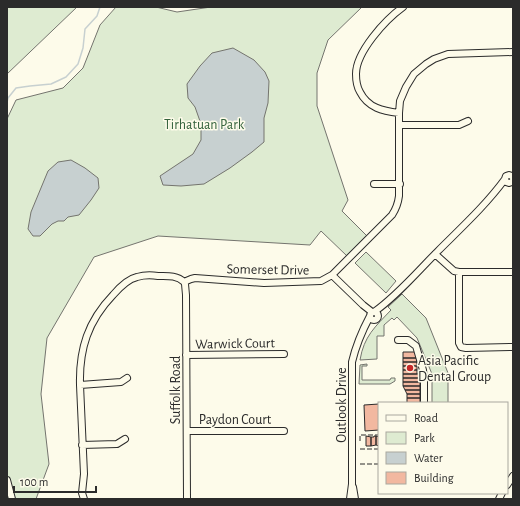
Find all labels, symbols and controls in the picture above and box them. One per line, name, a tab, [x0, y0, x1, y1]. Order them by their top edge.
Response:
park label: Tirhatuan Park	[164, 118, 245, 132]
street label: Somerset Drive	[226, 262, 309, 278]
street label: Warwick Court	[195, 336, 275, 352]
place label: Asia Pacific Dental Group	[418, 354, 491, 384]
street label: Suffolk Road	[169, 356, 183, 424]
marker: Asia Pacific Dental Group	[405, 363, 415, 373]
street label: Outlook Drive	[335, 367, 349, 443]
legend	[378, 402, 508, 494]
text: Road	[414, 412, 438, 424]
street label: Paydon Court	[199, 413, 272, 427]
text: Park	[414, 432, 435, 444]
text: Water	[414, 452, 443, 464]
scale bar	[14, 468, 96, 494]
text: Building	[414, 472, 454, 484]
text: 100 m	[20, 476, 48, 488]

